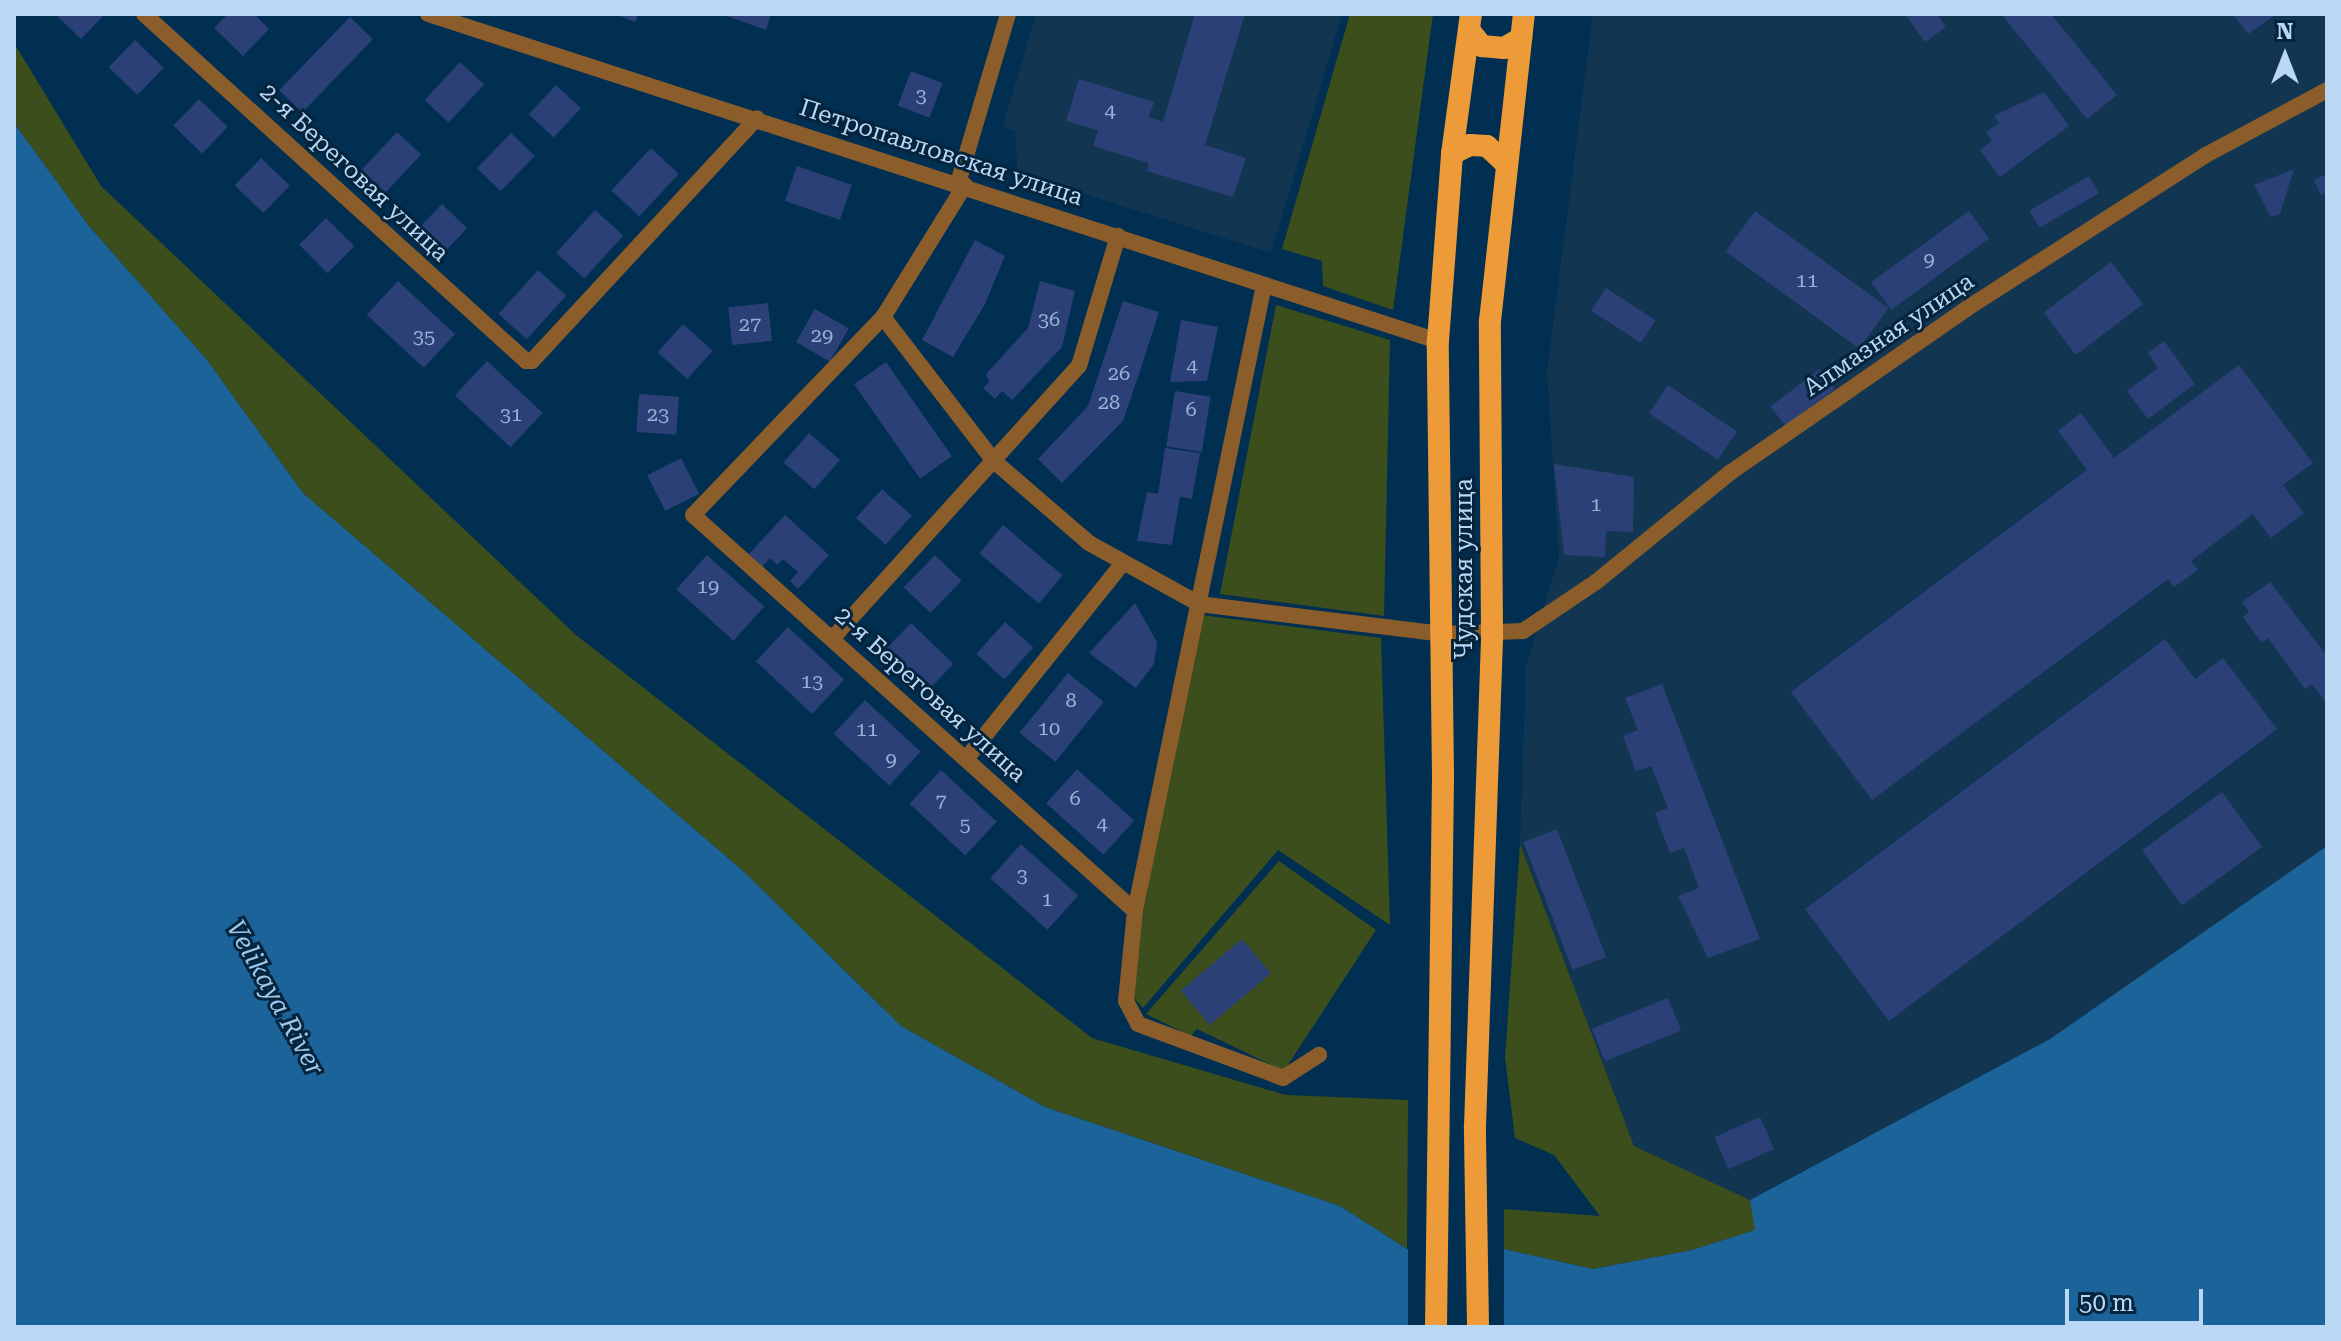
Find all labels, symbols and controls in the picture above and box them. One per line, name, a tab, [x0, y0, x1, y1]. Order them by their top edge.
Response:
north arrow	[2245, 16, 2325, 96]
text: N	[2277, 19, 2293, 44]
street label: 2-я Береговая улица	[254, 78, 454, 268]
house number: 3	[915, 83, 927, 107]
street label: Петропавловская улица	[796, 94, 1086, 212]
house number: 4	[1104, 98, 1116, 122]
house number: 9	[1923, 247, 1935, 271]
street label: Алмазная улица	[1798, 267, 1980, 403]
house number: 11	[1796, 268, 1818, 292]
house number: 36	[1038, 307, 1060, 331]
house number: 27	[739, 312, 761, 336]
house number: 29	[811, 323, 833, 347]
house number: 35	[413, 324, 435, 348]
house number: 4	[1186, 353, 1198, 377]
house number: 26	[1108, 361, 1130, 385]
house number: 28	[1098, 390, 1120, 414]
house number: 6	[1185, 397, 1197, 421]
house number: 31	[500, 402, 522, 426]
house number: 23	[647, 402, 669, 426]
street label: Чудская улица	[1451, 478, 1479, 660]
house number: 1	[1590, 492, 1602, 516]
house number: 19	[697, 574, 719, 598]
street label: 2-я Береговая улица	[828, 601, 1032, 789]
house number: 13	[801, 669, 823, 693]
house number: 8	[1065, 688, 1077, 712]
house number: 10	[1038, 716, 1060, 740]
house number: 11	[856, 717, 878, 741]
house number: 9	[885, 747, 897, 771]
house number: 6	[1069, 786, 1081, 810]
house number: 7	[935, 789, 947, 813]
house number: 4	[1096, 811, 1108, 835]
house number: 5	[959, 812, 971, 836]
house number: 3	[1016, 863, 1028, 887]
house number: 1	[1041, 887, 1053, 911]
water label: Velikaya River	[219, 915, 331, 1081]
scale bar	[2069, 1273, 2207, 1323]
text: 50 m	[2079, 1289, 2134, 1317]

